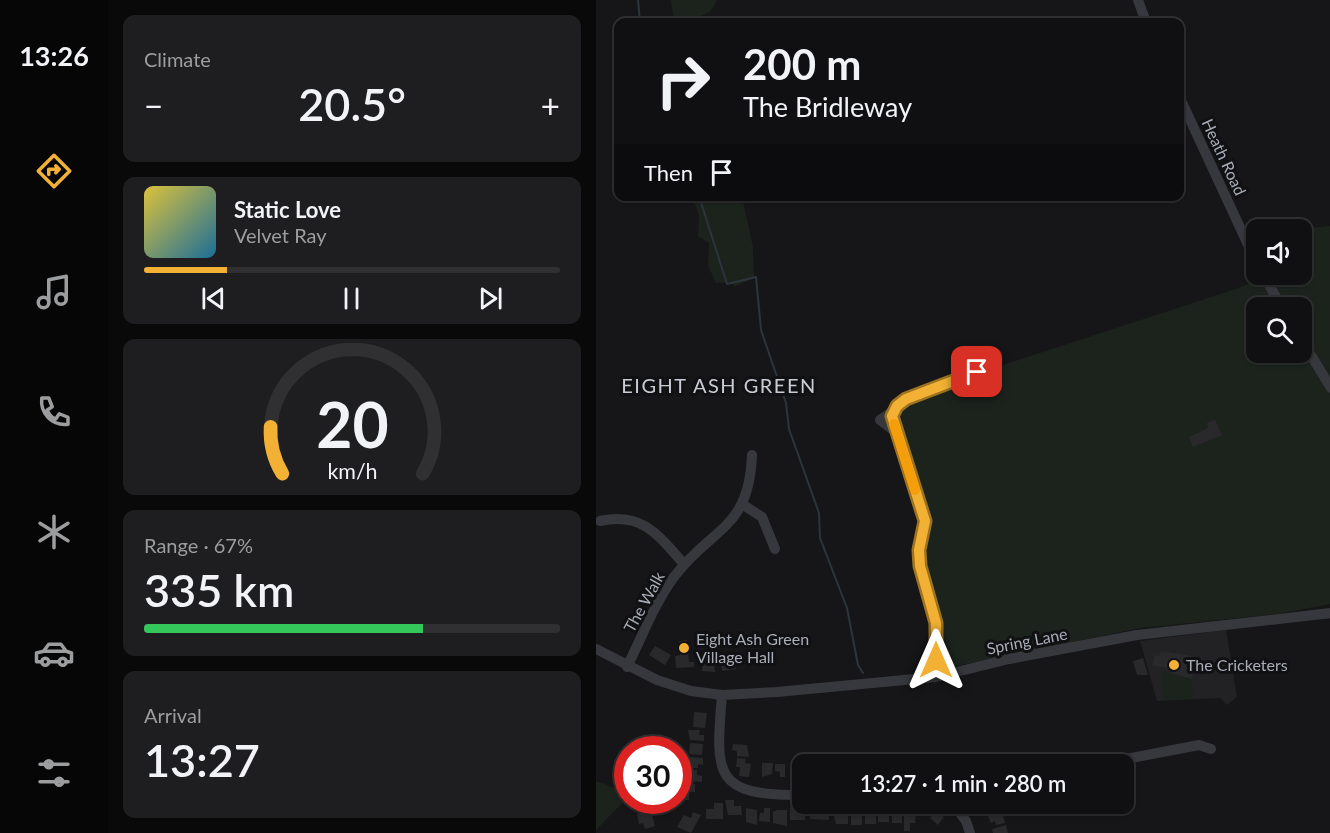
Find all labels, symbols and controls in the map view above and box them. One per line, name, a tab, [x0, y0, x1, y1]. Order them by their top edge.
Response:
text: 13:26	[19, 39, 89, 72]
text: 200 m	[743, 39, 861, 89]
icon: right	[644, 42, 722, 120]
text: Climate	[144, 47, 211, 71]
text: 20.5°	[298, 77, 406, 131]
text: −	[144, 85, 163, 125]
text: +	[541, 85, 560, 125]
text: The Bridleway	[743, 90, 912, 123]
street label: Heath Road	[1198, 115, 1250, 198]
icon: directions	[33, 150, 75, 192]
icon: arrive	[705, 156, 738, 189]
text: Then	[644, 159, 693, 186]
text: Static Love	[234, 196, 341, 223]
map controls	[1246, 219, 1312, 363]
button: sound	[1246, 219, 1312, 285]
text: Velvet Ray	[234, 223, 327, 247]
icon: music	[33, 271, 75, 313]
icon: previous	[197, 282, 230, 315]
icon: pause	[335, 282, 368, 315]
icon: next	[474, 282, 507, 315]
button: search	[1246, 297, 1312, 363]
pin	[951, 346, 1002, 397]
icon: arrive	[960, 355, 993, 388]
district label: EIGHT ASH GREEN	[621, 373, 817, 397]
text: 20	[316, 386, 388, 461]
icon: phone	[33, 391, 75, 433]
text: km/h	[327, 458, 377, 484]
icon: climate	[33, 511, 75, 553]
text: Range · 67%	[144, 533, 253, 557]
text: 335 km	[144, 563, 294, 617]
street label: The Walk	[619, 567, 668, 635]
street label: Spring Lane	[985, 623, 1069, 658]
position arrow	[904, 628, 968, 692]
place label: Eight Ash Green Village Hall	[696, 629, 809, 666]
icon: car	[33, 632, 75, 674]
marker: Eight Ash Green Village Hall	[677, 641, 691, 655]
place label: The Cricketers	[1186, 655, 1288, 674]
marker: The Cricketers	[1167, 658, 1181, 672]
text: Arrival	[144, 703, 202, 727]
text: 13:27	[144, 733, 260, 787]
speed limit sign: 30	[614, 736, 692, 814]
icon: filters	[33, 752, 75, 794]
text: 13:27 · 1 min · 280 m	[860, 770, 1066, 797]

